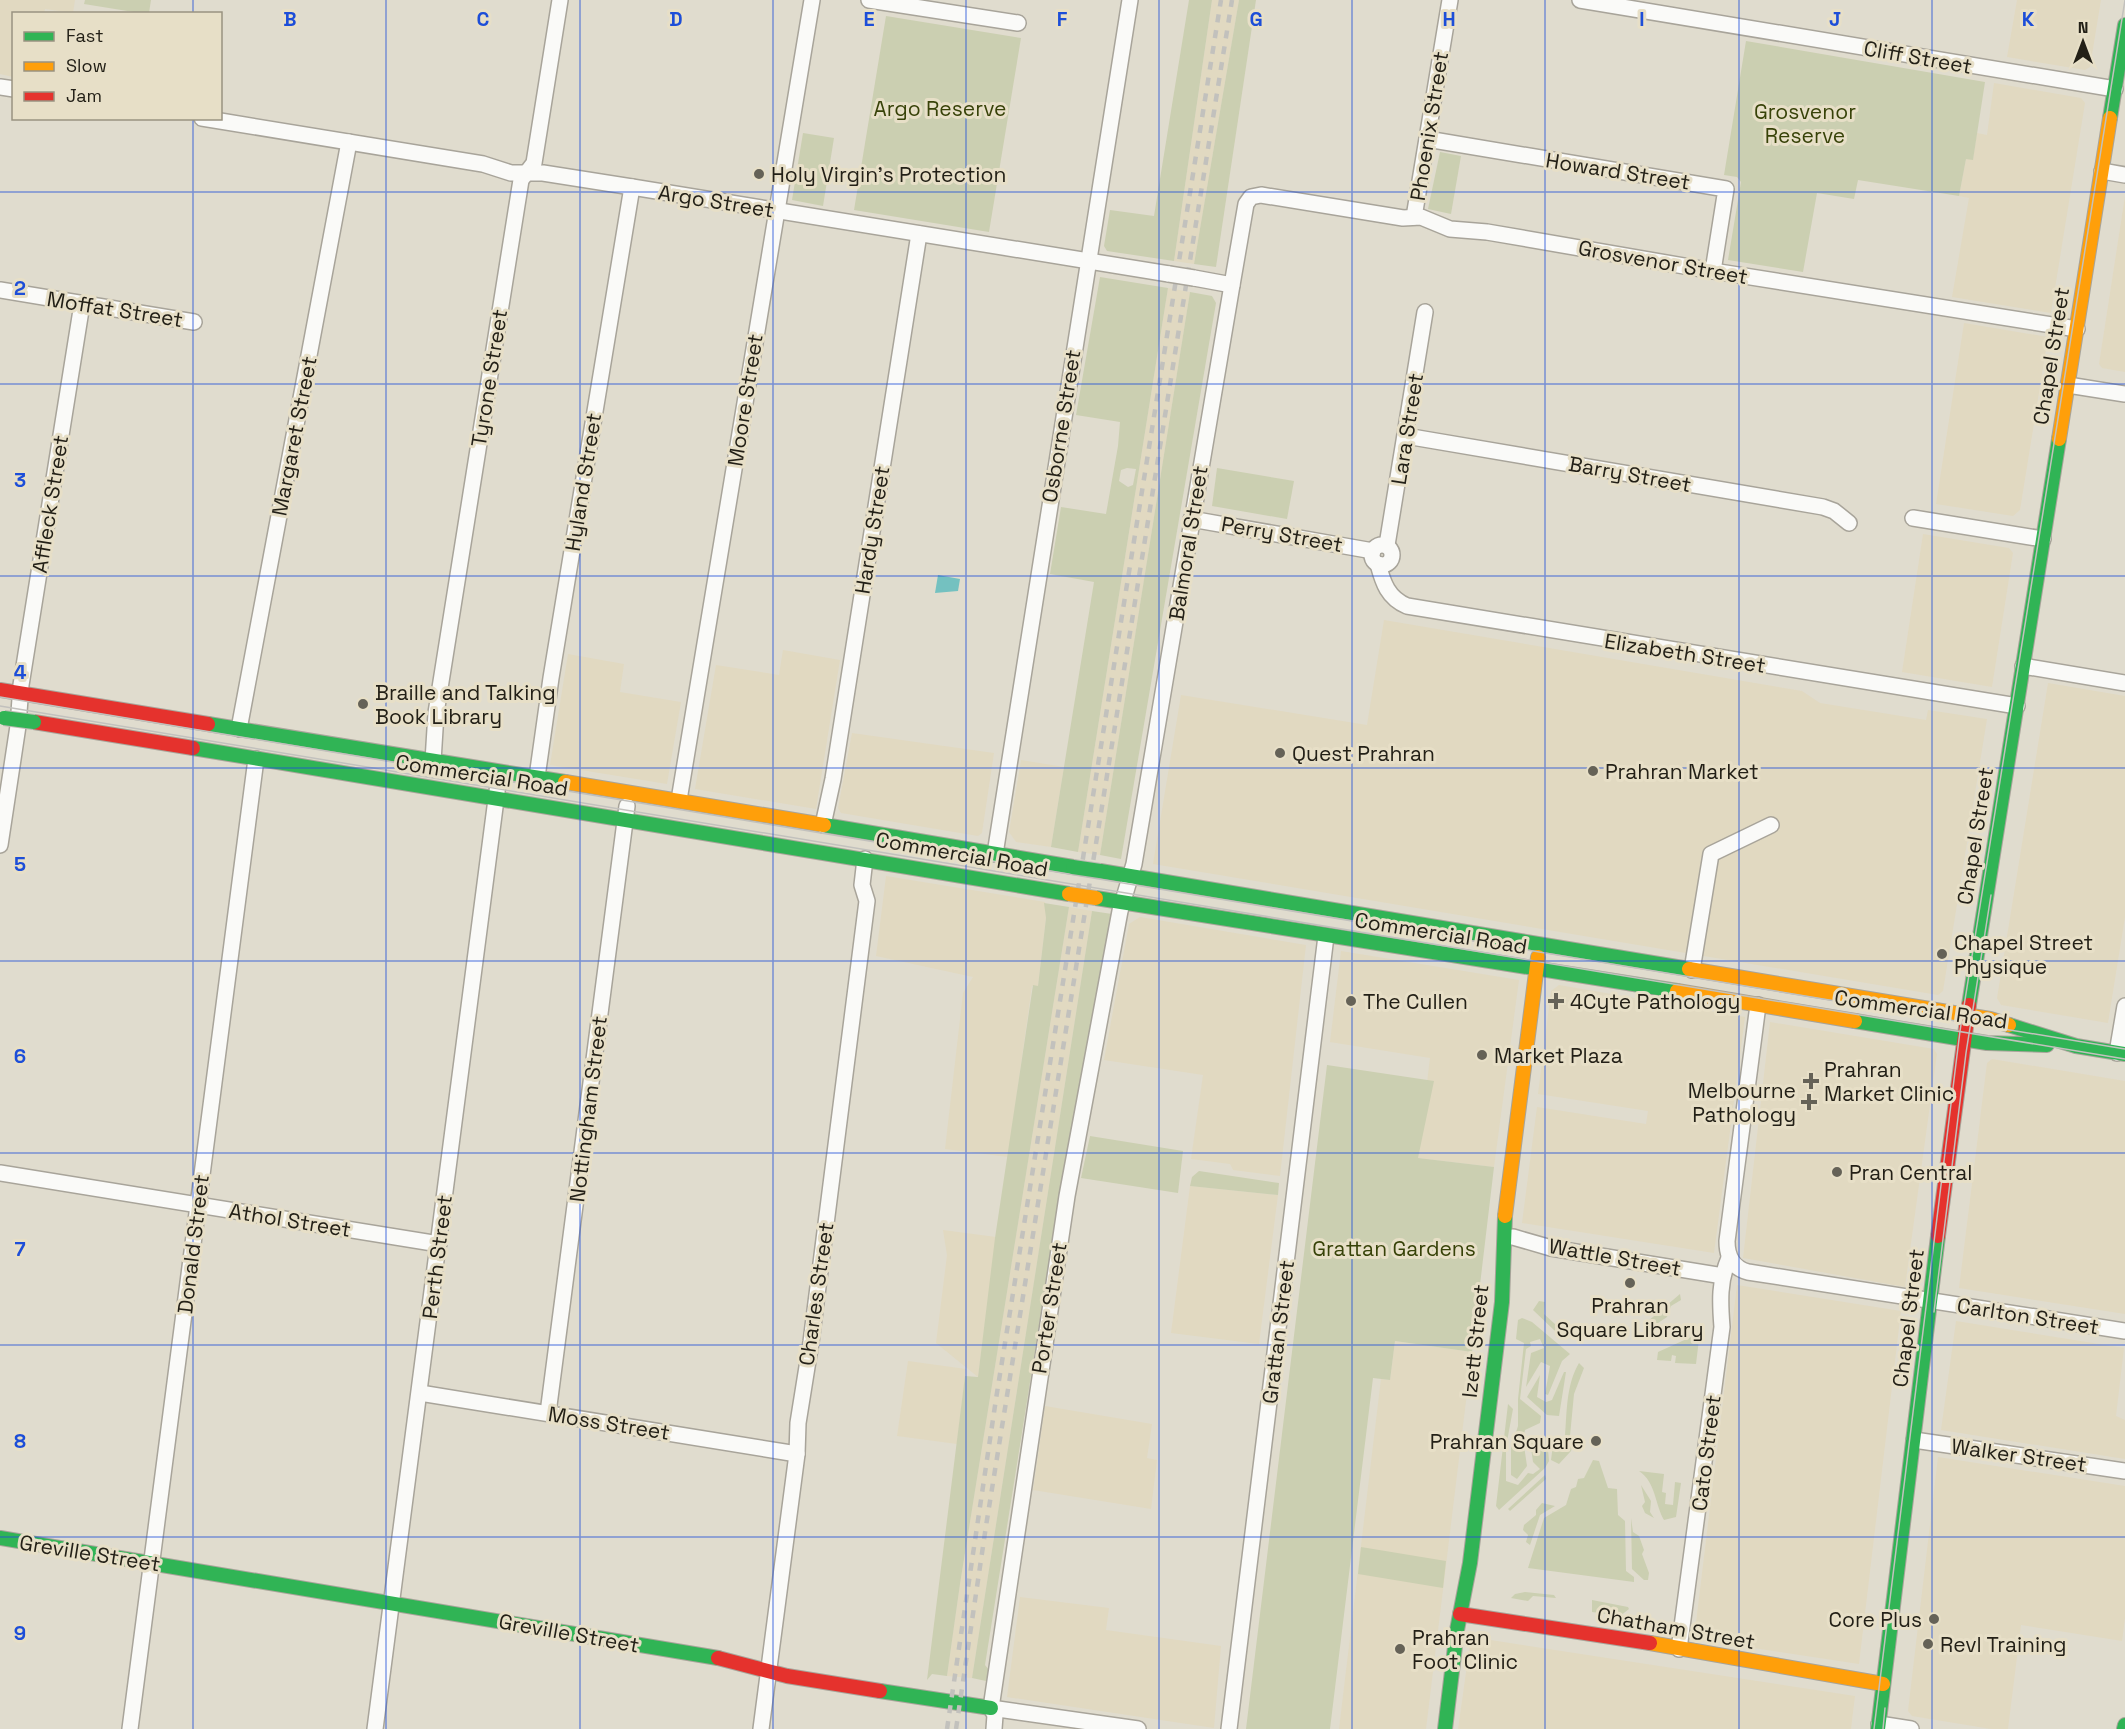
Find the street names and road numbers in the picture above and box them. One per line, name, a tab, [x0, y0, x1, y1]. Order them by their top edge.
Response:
street label: Cliff Street	[1862, 34, 1974, 80]
street label: Phoenix Street	[1404, 49, 1454, 203]
street label: Howard Street	[1544, 146, 1692, 196]
street label: Argo Street	[656, 179, 776, 223]
street label: Grosvenor Street	[1576, 234, 1750, 290]
street label: Moffat Street	[45, 285, 185, 333]
street label: Chapel Street	[2027, 285, 2075, 427]
street label: Tyrone Street	[465, 307, 513, 449]
street label: Moore Street	[721, 332, 769, 468]
street label: Osborne Street	[1036, 348, 1086, 504]
street label: Margaret Street	[265, 354, 323, 518]
street label: Lara Street	[1385, 371, 1429, 487]
street label: Hyland Street	[559, 411, 607, 553]
street label: Affleck Street	[26, 433, 74, 575]
street label: Barry Street	[1566, 450, 1694, 498]
street label: Hardy Street	[849, 464, 895, 596]
street label: Balmoral Street	[1162, 464, 1214, 622]
street label: Perry Street	[1219, 510, 1345, 558]
street label: Elizabeth Street	[1603, 627, 1767, 679]
street label: Commercial Road	[394, 748, 570, 802]
street label: Chapel Street	[1951, 765, 1999, 907]
street label: Commercial Road	[874, 826, 1050, 882]
street label: Commercial Road	[1353, 906, 1529, 960]
street label: Commercial Road	[1833, 983, 2009, 1035]
street label: Nottingham Street	[563, 1014, 613, 1204]
street label: Donald Street	[171, 1173, 215, 1315]
street label: Perth Street	[416, 1193, 458, 1321]
street label: Athol Street	[227, 1197, 353, 1243]
street label: Charles Street	[793, 1221, 839, 1367]
street label: Wattle Street	[1547, 1232, 1683, 1282]
street label: Porter Street	[1025, 1241, 1073, 1375]
street label: Chapel Street	[1886, 1247, 1930, 1389]
street label: Grattan Street	[1256, 1259, 1300, 1405]
street label: Izett Street	[1456, 1283, 1494, 1399]
street label: Carlton Street	[1955, 1291, 2101, 1341]
street label: Cato Street	[1685, 1393, 1727, 1513]
street label: Moss Street	[546, 1400, 672, 1446]
street label: Walker Street	[1950, 1432, 2088, 1478]
street label: Greville Street	[18, 1529, 162, 1577]
street label: Chatham Street	[1595, 1601, 1757, 1655]
street label: Greville Street	[497, 1607, 641, 1659]

